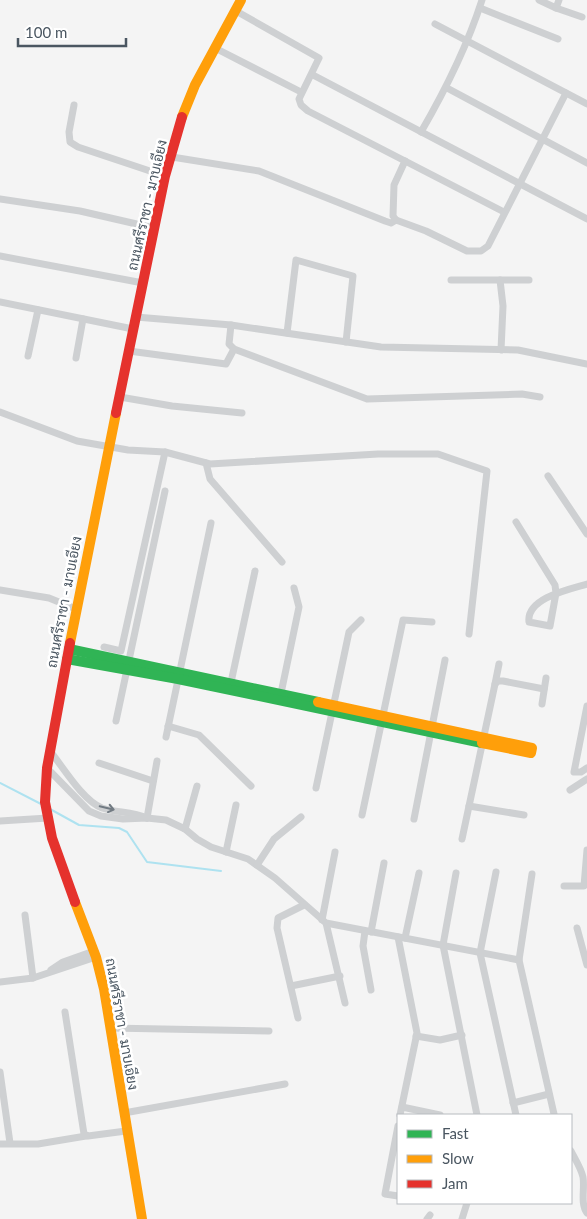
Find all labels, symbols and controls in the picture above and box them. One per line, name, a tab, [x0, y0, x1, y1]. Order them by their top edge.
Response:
scale bar	[18, 15, 125, 47]
text: 100 m	[25, 23, 67, 41]
street label: ถนนศรีราชา - มาบเอียง	[123, 138, 170, 272]
street label: ถนนศรีราชา - มาบเอียง	[42, 535, 85, 669]
one-way arrow	[99, 804, 115, 813]
street label: ถนนศรีราชา - มาบเอียง	[103, 957, 142, 1091]
legend	[397, 1114, 572, 1204]
text: Fast	[442, 1124, 469, 1142]
text: Slow	[442, 1149, 474, 1167]
text: Jam	[442, 1174, 468, 1192]

